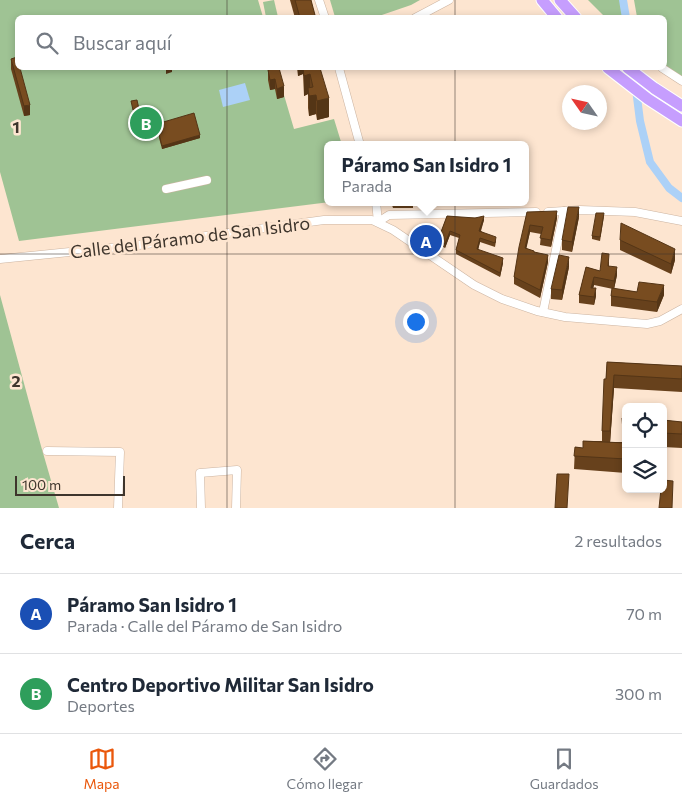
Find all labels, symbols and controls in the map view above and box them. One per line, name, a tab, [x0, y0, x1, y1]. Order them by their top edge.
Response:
search box	[15, 15, 667, 70]
icon: search	[33, 29, 61, 57]
text: Buscar aquí	[73, 31, 172, 54]
north arrow	[562, 85, 607, 130]
pin: B	[130, 104, 162, 142]
text: 1	[12, 117, 20, 136]
popup	[324, 141, 529, 206]
text: Páramo San Isidro 1	[342, 153, 511, 176]
text: Parada	[342, 176, 392, 195]
street label: Calle del Páramo de San Isidro	[69, 211, 311, 263]
pin: A	[410, 222, 442, 260]
your location	[403, 309, 429, 335]
text: 2	[11, 371, 21, 390]
map controls	[622, 403, 667, 493]
button: locate	[622, 403, 667, 448]
button: layers	[622, 448, 667, 493]
scale bar	[15, 473, 125, 496]
text: 100 m	[22, 476, 61, 493]
text: Cerca	[20, 528, 75, 553]
text: 2 resultados	[574, 531, 662, 550]
text: Páramo San Isidro 1	[67, 593, 237, 616]
text: A	[30, 604, 42, 623]
text: 70 m	[626, 604, 662, 623]
text: Parada · Calle del Páramo de San Isidro	[67, 616, 342, 635]
text: Centro Deportivo Militar San Isidro	[67, 673, 374, 696]
text: B	[31, 684, 41, 703]
text: 300 m	[615, 684, 662, 703]
text: Deportes	[67, 696, 135, 715]
tab: Mapa	[83, 745, 120, 792]
tab: Cómo llegar	[287, 745, 363, 792]
tab: Guardados	[530, 745, 599, 792]

